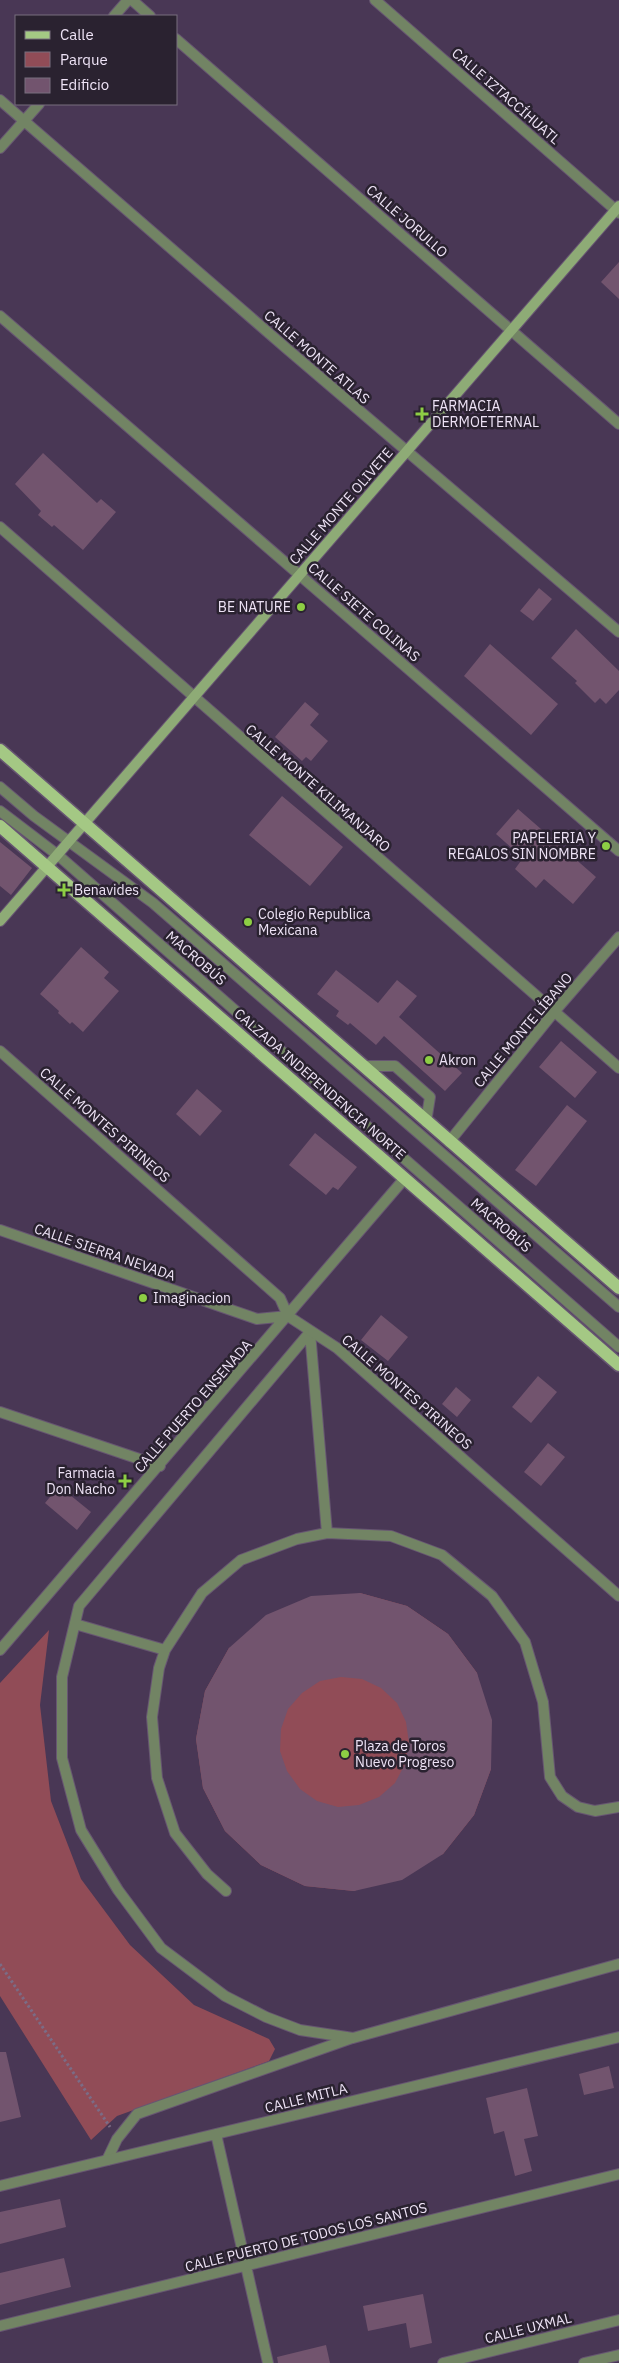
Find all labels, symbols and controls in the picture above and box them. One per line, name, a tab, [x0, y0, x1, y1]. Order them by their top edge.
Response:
legend	[15, 15, 178, 105]
text: Calle	[60, 25, 94, 44]
street label: CALLE IZTACCÍHUATL	[448, 43, 565, 148]
text: Parque	[60, 50, 108, 69]
text: Edificio	[60, 75, 109, 94]
street label: CALLE JORULLO	[363, 181, 451, 261]
street label: CALLE MONTE ATLAS	[260, 306, 374, 408]
place label: FARMACIA DERMOETERNAL	[432, 397, 539, 431]
marker: FARMACIA DERMOETERNAL	[416, 408, 428, 420]
street label: CALLE MONTE OLIVETE	[285, 444, 397, 568]
street label: CALLE SIETE COLINAS	[304, 558, 424, 666]
place label: BE NATURE	[218, 598, 291, 616]
marker: BE NATURE	[295, 601, 307, 613]
street label: CALLE MONTE KILIMANJARO	[242, 720, 394, 856]
place label: PAPELERIA Y REGALOS SIN NOMBRE	[448, 829, 597, 863]
marker: PAPELERIA Y REGALOS SIN NOMBRE	[600, 840, 612, 852]
place label: Benavides	[74, 881, 139, 899]
marker: Benavides	[58, 884, 70, 896]
place label: Colegio Republica Mexicana	[258, 905, 371, 939]
marker: Colegio Republica Mexicana	[242, 916, 254, 928]
street label: MACROBÚS	[162, 926, 231, 989]
street label: CALLE MONTE LÍBANO	[469, 968, 576, 1091]
street label: CALZADA INDEPENDENCIA NORTE	[231, 1005, 409, 1163]
place label: Akron	[439, 1051, 476, 1069]
marker: Akron	[423, 1054, 435, 1066]
street label: CALLE MONTES PIRINEOS	[36, 1064, 174, 1186]
street label: MACROBÚS	[467, 1193, 536, 1256]
street label: CALLE SIERRA NEVADA	[32, 1219, 178, 1285]
place label: Imaginacion	[153, 1289, 231, 1307]
marker: Imaginacion	[137, 1292, 149, 1304]
street label: CALLE MONTES PIRINEOS	[338, 1331, 476, 1453]
street label: CALLE PUERTO ENSENADA	[130, 1336, 256, 1476]
place label: Farmacia Don Nacho	[46, 1464, 116, 1498]
marker: Farmacia Don Nacho	[119, 1475, 131, 1487]
place label: Plaza de Toros Nuevo Progreso	[355, 1737, 455, 1771]
marker: Plaza de Toros Nuevo Progreso	[339, 1748, 351, 1760]
street label: CALLE MITLA	[263, 2079, 349, 2117]
street label: CALLE PUERTO DE TODOS LOS SANTOS	[183, 2198, 429, 2276]
street label: CALLE UXMAL	[483, 2309, 573, 2347]

